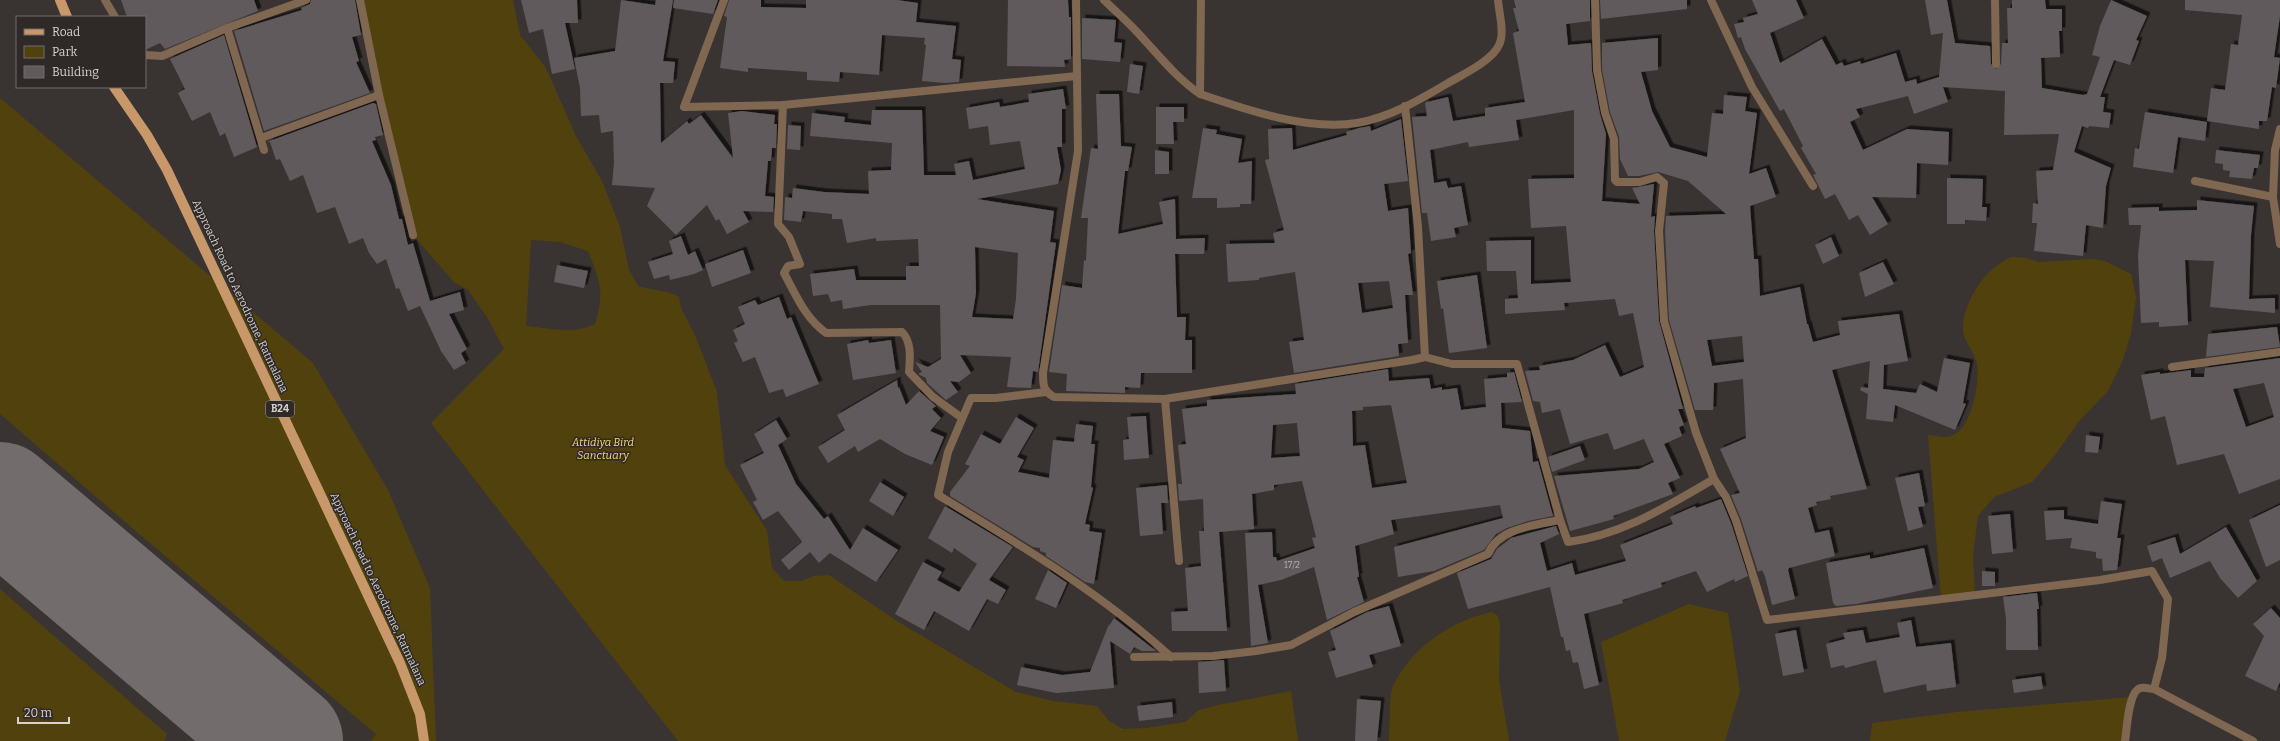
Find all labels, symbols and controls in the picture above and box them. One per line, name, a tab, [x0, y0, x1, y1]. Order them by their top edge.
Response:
legend	[16, 16, 146, 88]
text: Road	[52, 25, 80, 39]
text: Park	[52, 45, 78, 59]
text: Building	[52, 65, 99, 79]
street label: Approach Road to Aerodrome, Ratmalana	[189, 198, 291, 394]
road number: B24	[266, 401, 294, 417]
park label: Attidiya Bird Sanctuary	[571, 436, 635, 462]
street label: Approach Road to Aerodrome, Ratmalana	[327, 491, 429, 687]
house number: 17/2	[1284, 560, 1300, 570]
scale bar	[18, 699, 69, 725]
text: 20 m	[24, 706, 53, 720]

